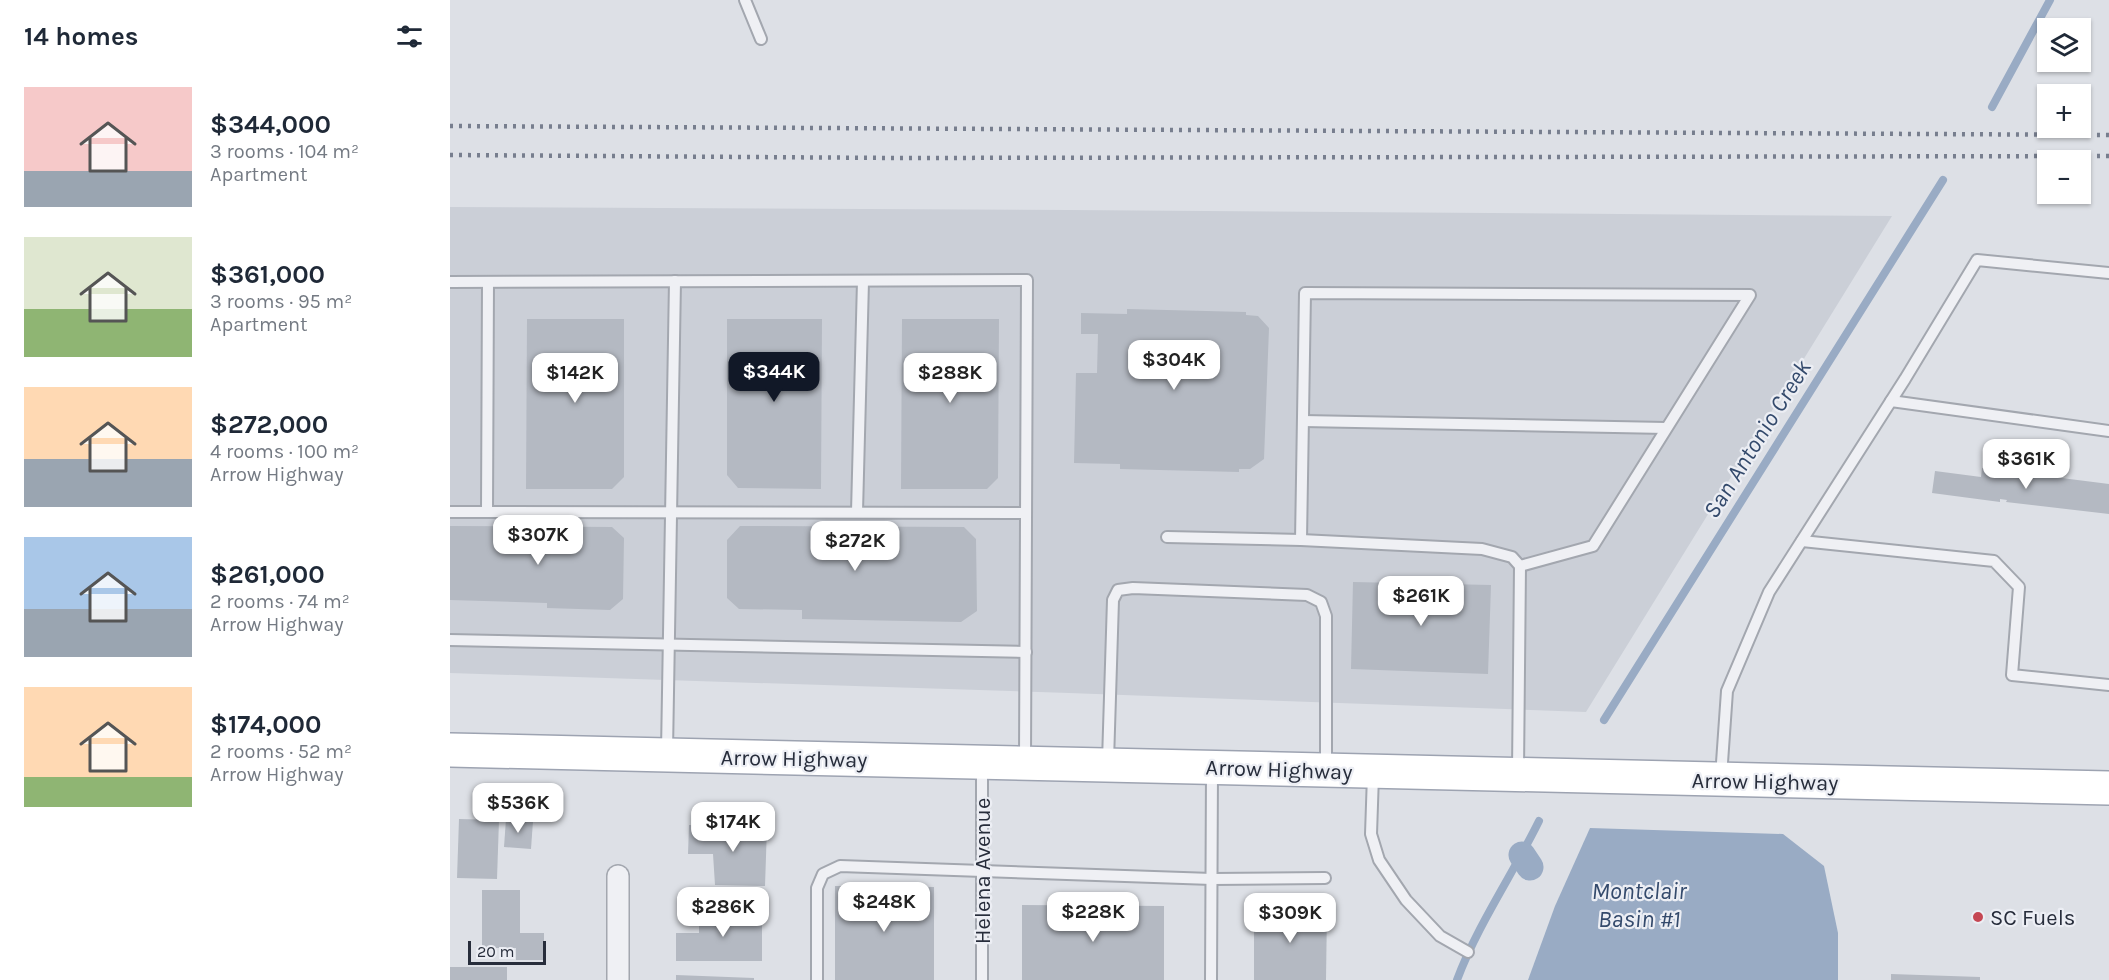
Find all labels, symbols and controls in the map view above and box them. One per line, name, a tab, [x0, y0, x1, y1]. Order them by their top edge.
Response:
map controls	[2037, 18, 2091, 204]
button: layers	[2037, 18, 2091, 72]
icon: filters	[393, 20, 426, 53]
text: 14 homes	[24, 21, 138, 52]
button: +	[2037, 84, 2091, 138]
text: $344,000	[210, 109, 331, 140]
icon: home	[72, 111, 144, 183]
text: 3 rooms · 104 m²	[210, 140, 359, 163]
button: −	[2037, 150, 2091, 204]
text: Apartment	[210, 163, 308, 186]
text: $361,000	[210, 259, 325, 290]
icon: home	[72, 261, 144, 333]
text: 3 rooms · 95 m²	[210, 290, 352, 313]
text: Apartment	[210, 313, 308, 336]
pin: $304K	[1132, 340, 1216, 391]
text: $304K	[1142, 348, 1206, 371]
pin: $344K	[732, 352, 816, 403]
pin: $142K	[533, 353, 617, 404]
pin: $288K	[908, 353, 992, 404]
water label: San Antonio Creek	[1697, 354, 1817, 523]
text: $344K	[742, 360, 806, 383]
text: $142K	[546, 361, 604, 384]
text: $288K	[918, 361, 982, 384]
text: $272,000	[210, 409, 328, 440]
icon: home	[72, 411, 144, 483]
pin: $361K	[1984, 439, 2068, 490]
text: 4 rooms · 100 m²	[210, 440, 359, 463]
text: $361K	[1997, 447, 2055, 470]
text: Arrow Highway	[210, 463, 344, 486]
pin: $307K	[496, 515, 580, 566]
pin: $272K	[813, 521, 897, 572]
text: $307K	[507, 523, 569, 546]
text: $272K	[824, 529, 886, 552]
text: $261,000	[210, 559, 325, 590]
icon: home	[72, 561, 144, 633]
pin: $261K	[1379, 576, 1463, 627]
text: $261K	[1392, 584, 1450, 607]
text: 2 rooms · 74 m²	[210, 590, 350, 613]
text: Arrow Highway	[210, 613, 344, 636]
text: $174,000	[210, 709, 322, 740]
icon: home	[72, 711, 144, 783]
text: 2 rooms · 52 m²	[210, 740, 352, 763]
street label: Arrow Highway	[720, 745, 868, 773]
street label: Arrow Highway	[1205, 754, 1353, 786]
text: Arrow Highway	[210, 763, 344, 786]
street label: Arrow Highway	[1691, 768, 1839, 796]
pin: $536K	[476, 783, 560, 834]
text: $536K	[486, 791, 550, 814]
street label: Helena Avenue	[970, 798, 996, 944]
pin: $174K	[691, 802, 775, 853]
text: $174K	[705, 810, 761, 833]
water label: Montclair Basin #1	[1591, 877, 1687, 933]
pin: $248K	[842, 882, 926, 933]
pin: $286K	[681, 887, 765, 938]
text: $248K	[852, 890, 916, 913]
pin: $228K	[1051, 892, 1135, 943]
pin: $309K	[1248, 893, 1332, 944]
text: $286K	[691, 895, 755, 918]
text: $228K	[1061, 900, 1125, 923]
text: $309K	[1258, 901, 1322, 924]
place label: SC Fuels	[1990, 905, 2075, 931]
marker: SC Fuels	[1971, 910, 1985, 924]
scale bar	[468, 938, 546, 966]
text: 20 m	[477, 942, 515, 961]

